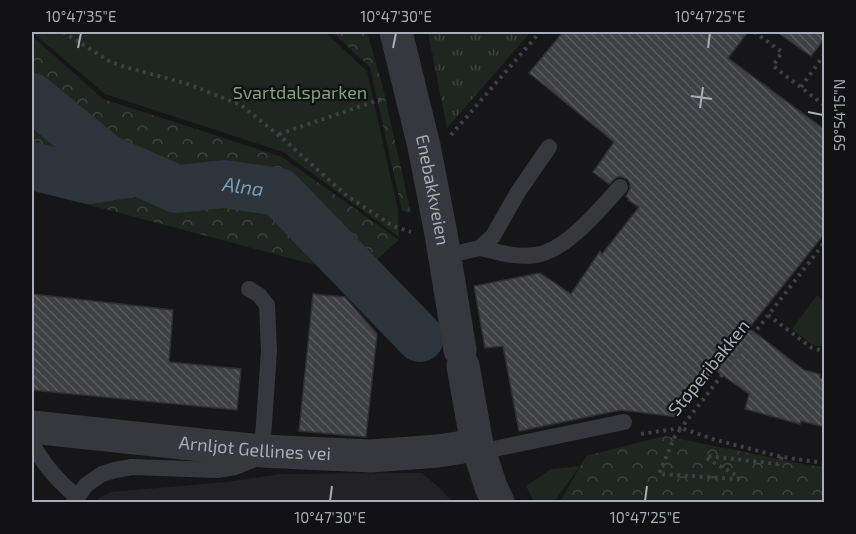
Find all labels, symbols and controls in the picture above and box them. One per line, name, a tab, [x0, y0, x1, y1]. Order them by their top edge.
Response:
text: 10°47'35"E	[46, 7, 116, 25]
text: 10°47'30"E	[360, 7, 432, 25]
text: 10°47'25"E	[675, 7, 745, 25]
text: 59°54'15"N	[830, 79, 848, 151]
park label: Svartdalsparken	[233, 81, 367, 103]
street label: Enebakkveien	[412, 132, 455, 247]
water label: Alna	[220, 171, 265, 201]
street label: Støperibakken	[663, 315, 754, 420]
street label: Arnljot Gellines vei	[178, 431, 331, 464]
text: 10°47'30"E	[294, 508, 366, 526]
text: 10°47'25"E	[610, 508, 680, 526]

